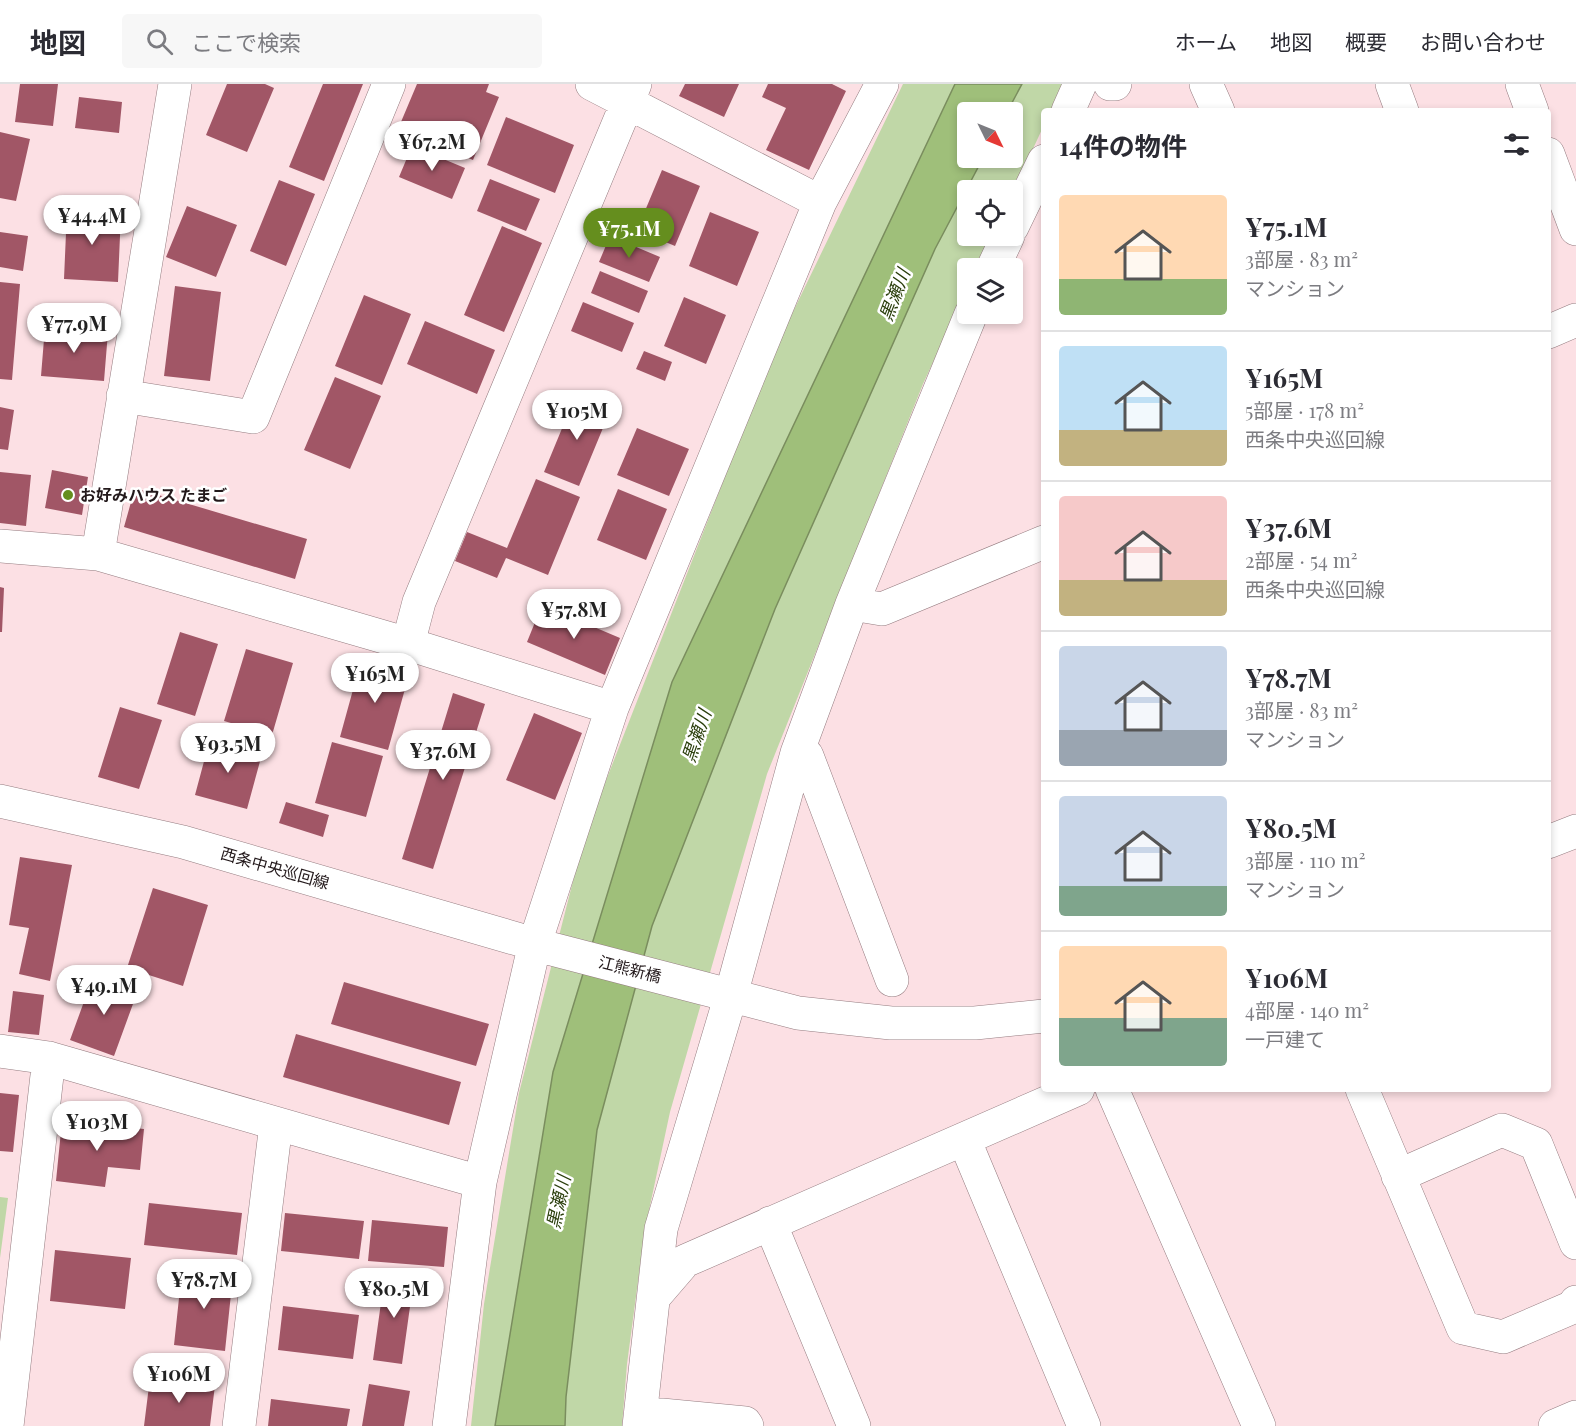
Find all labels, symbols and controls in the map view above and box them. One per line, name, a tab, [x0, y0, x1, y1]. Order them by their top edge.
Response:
search box	[122, 14, 542, 68]
text: 地図	[30, 23, 86, 60]
icon: search	[143, 25, 176, 58]
text: ここで検索	[191, 27, 301, 57]
text: ホーム	[1175, 27, 1237, 55]
text: 地図	[1270, 27, 1312, 55]
text: 概要	[1345, 27, 1387, 55]
text: お問い合わせ	[1420, 27, 1546, 55]
north arrow	[957, 102, 1023, 168]
map controls	[957, 102, 1023, 324]
pin: ¥67.2M	[383, 121, 481, 172]
text: ¥67.2M	[398, 127, 466, 154]
text: 14件の物件	[1059, 128, 1187, 163]
icon: filters	[1500, 128, 1533, 161]
button: locate	[957, 180, 1023, 246]
pin: ¥44.4M	[43, 195, 141, 246]
text: ¥44.4M	[57, 201, 127, 228]
pin: ¥75.1M	[580, 208, 678, 259]
text: ¥75.1M	[1245, 209, 1327, 244]
text: ¥75.1M	[597, 214, 661, 241]
icon: home	[1107, 219, 1179, 291]
text: 3部屋 · 83 m²	[1245, 245, 1358, 272]
button: layers	[957, 258, 1023, 324]
water label: 黒瀬川	[873, 263, 916, 324]
text: マンション	[1245, 274, 1345, 301]
pin: ¥77.9M	[25, 303, 123, 354]
text: ¥77.9M	[41, 309, 107, 336]
text: ¥165M	[1245, 360, 1323, 395]
icon: home	[1107, 370, 1179, 442]
pin: ¥105M	[535, 390, 619, 441]
text: ¥105M	[546, 396, 608, 423]
text: 5部屋 · 178 m²	[1245, 396, 1364, 423]
text: 西条中央巡回線	[1245, 425, 1385, 452]
place label: お好みハウス たまご	[80, 484, 227, 505]
marker: お好みハウス たまご	[61, 488, 75, 502]
text: ¥37.6M	[1245, 510, 1332, 545]
icon: home	[1107, 520, 1179, 592]
text: 2部屋 · 54 m²	[1245, 546, 1358, 573]
text: 西条中央巡回線	[1245, 575, 1385, 602]
pin: ¥57.8M	[525, 589, 623, 640]
text: ¥57.8M	[541, 595, 607, 622]
pin: ¥165M	[333, 653, 417, 704]
text: ¥165M	[345, 659, 405, 686]
text: ¥78.7M	[1245, 660, 1331, 695]
icon: home	[1107, 670, 1179, 742]
text: 3部屋 · 83 m²	[1245, 696, 1358, 723]
water label: 黒瀬川	[676, 704, 717, 765]
pin: ¥93.5M	[179, 723, 277, 774]
text: マンション	[1245, 725, 1345, 752]
text: ¥93.5M	[194, 729, 262, 756]
pin: ¥37.6M	[394, 730, 492, 781]
text: ¥37.6M	[410, 736, 476, 763]
text: ¥80.5M	[1245, 810, 1337, 845]
icon: home	[1107, 820, 1179, 892]
street label: 西条中央巡回線	[218, 842, 332, 893]
text: 3部屋 · 110 m²	[1245, 846, 1366, 873]
text: マンション	[1245, 875, 1345, 902]
street label: 江熊新橋	[597, 951, 664, 986]
text: ¥106M	[1245, 960, 1328, 995]
pin: ¥49.1M	[55, 965, 153, 1016]
icon: home	[1107, 970, 1179, 1042]
text: ¥49.1M	[71, 971, 137, 998]
text: 4部屋 · 140 m²	[1245, 996, 1369, 1023]
text: 一戸建て	[1245, 1025, 1325, 1052]
pin: ¥103M	[55, 1101, 139, 1152]
text: ¥103M	[66, 1107, 128, 1134]
water label: 黒瀬川	[541, 1171, 576, 1231]
pin: ¥78.7M	[155, 1259, 253, 1310]
text: ¥78.7M	[171, 1265, 237, 1292]
pin: ¥80.5M	[345, 1268, 443, 1319]
text: ¥80.5M	[359, 1274, 429, 1301]
pin: ¥106M	[137, 1353, 221, 1404]
text: ¥106M	[147, 1359, 211, 1386]

